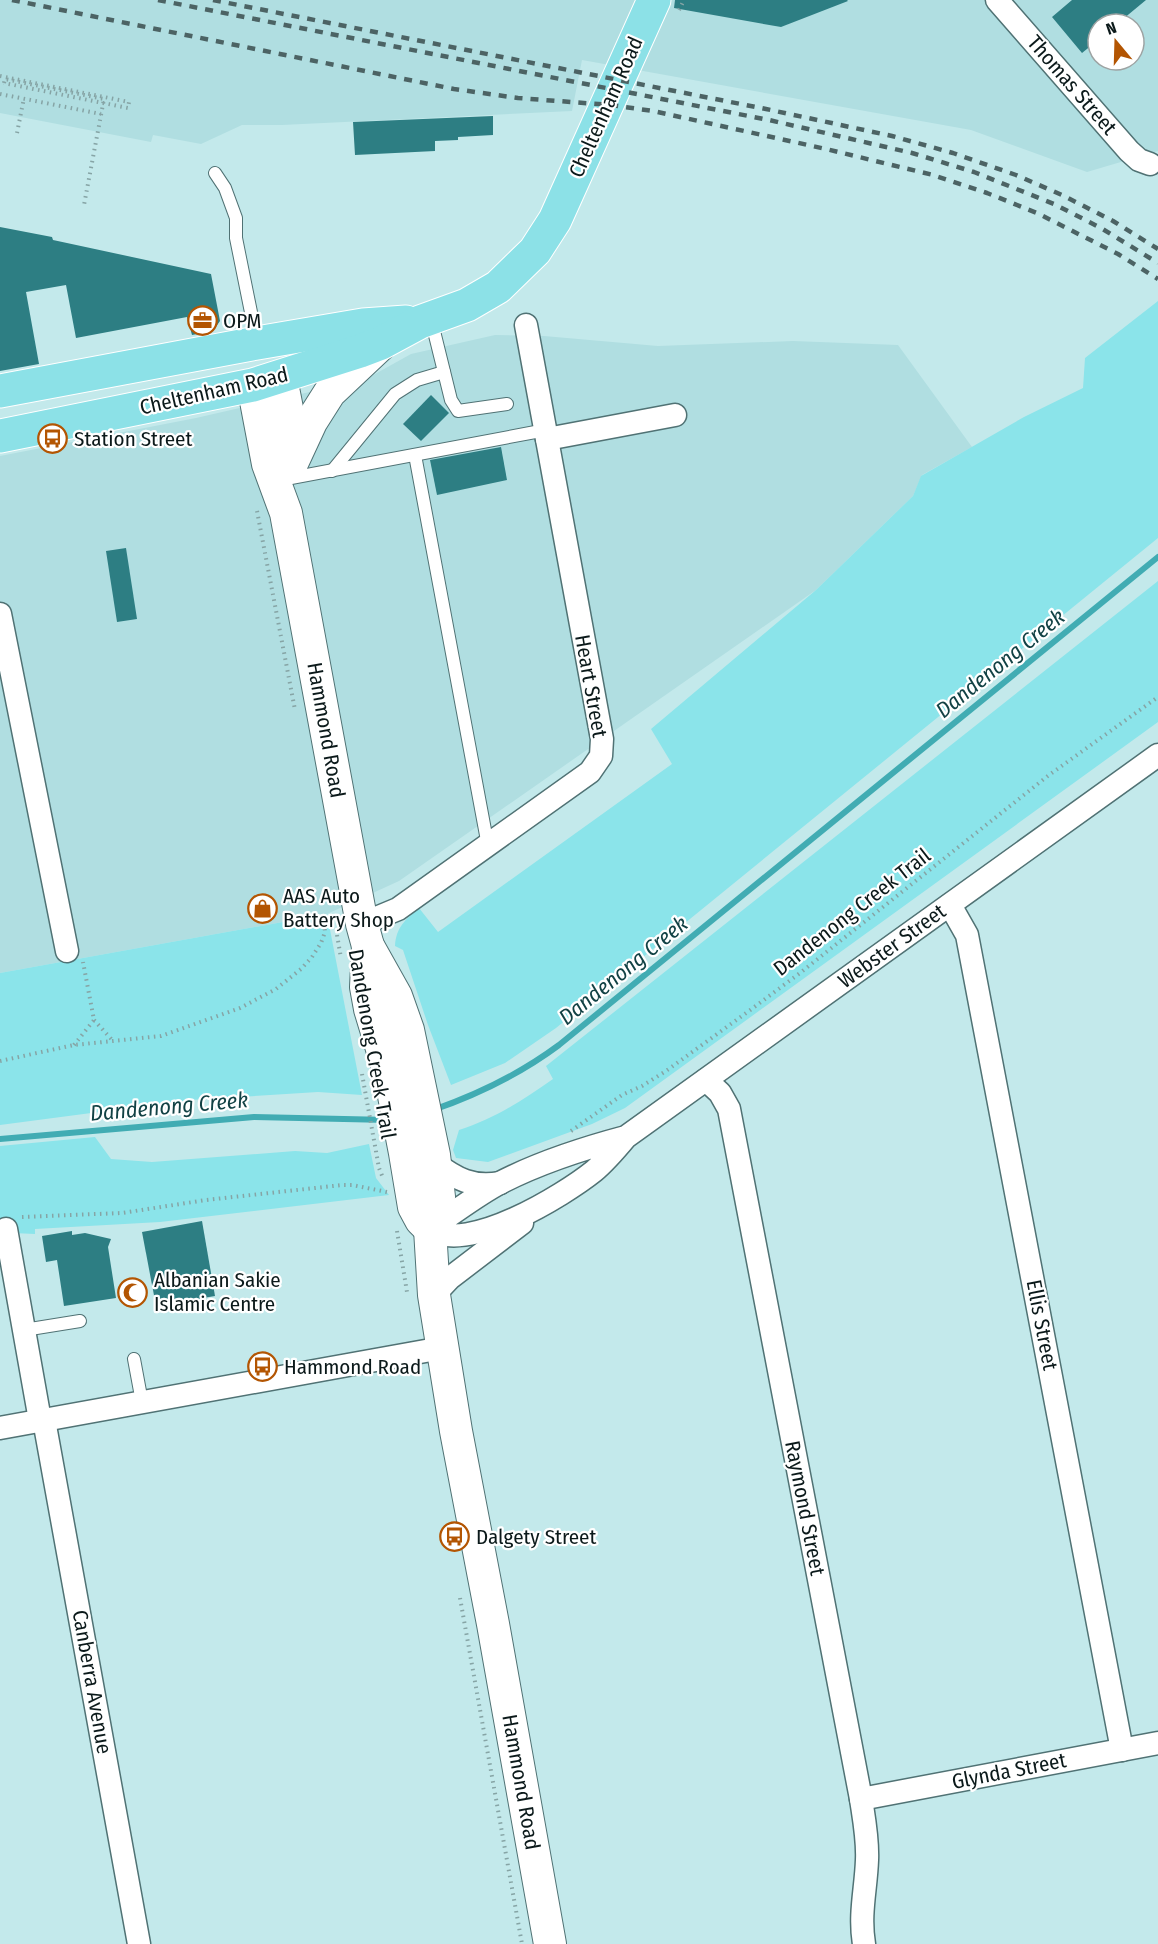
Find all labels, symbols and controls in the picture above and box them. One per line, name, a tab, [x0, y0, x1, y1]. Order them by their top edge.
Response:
north arrow	[1086, 12, 1146, 72]
text: N	[1104, 18, 1119, 39]
street label: Thomas Street	[1022, 30, 1122, 140]
street label: Cheltenham Road	[563, 33, 649, 181]
office icon: OPM	[186, 305, 218, 337]
place label: OPM	[223, 308, 261, 334]
street label: Cheltenham Road	[137, 361, 291, 421]
bus stop icon: Station Street	[37, 423, 69, 455]
place label: Station Street	[74, 426, 192, 452]
water label: Dandenong Creek	[930, 603, 1070, 724]
street label: Heart Street	[569, 633, 613, 740]
street label: Hammond Road	[301, 660, 351, 800]
street label: Dandenong Creek Trail	[768, 842, 936, 981]
place label: AAS Auto Battery Shop	[283, 883, 394, 933]
shop icon: AAS Auto Battery Shop	[246, 892, 278, 924]
street label: Webster Street	[833, 898, 951, 994]
water label: Dandenong Creek	[553, 910, 693, 1031]
street label: Dandenong Creek Trail	[342, 947, 402, 1141]
water label: Dandenong Creek	[89, 1086, 249, 1127]
place label: Albanian Sakie Islamic Centre	[154, 1267, 281, 1317]
mosque icon: Albanian Sakie Islamic Centre	[117, 1276, 149, 1308]
street label: Ellis Street	[1020, 1278, 1064, 1373]
bus stop icon: Hammond Road	[247, 1351, 279, 1383]
place label: Hammond Road	[284, 1354, 421, 1380]
street label: Raymond Street	[779, 1438, 831, 1578]
bus stop icon: Dalgety Street	[439, 1521, 471, 1553]
place label: Dalgety Street	[476, 1524, 596, 1550]
street label: Canberra Avenue	[67, 1608, 117, 1756]
street label: Hammond Road	[496, 1712, 546, 1852]
street label: Glynda Street	[950, 1747, 1069, 1795]

